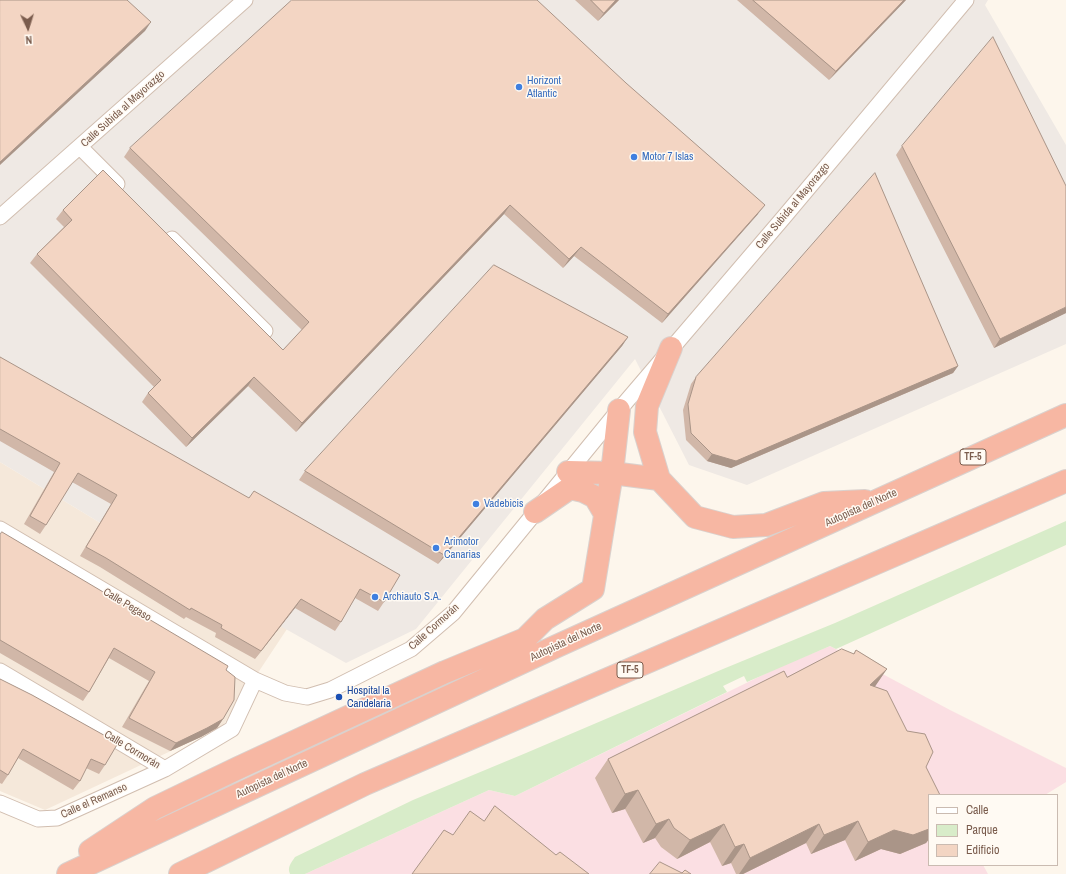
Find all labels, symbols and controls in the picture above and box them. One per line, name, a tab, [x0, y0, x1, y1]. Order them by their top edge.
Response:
north arrow	[8, 8, 48, 48]
text: N	[25, 33, 33, 47]
street label: Calle Subida al Mayorazgo	[78, 68, 168, 150]
place label: Horizont Atlantic	[527, 74, 561, 100]
marker: Horizont Atlantic	[514, 82, 524, 92]
place label: Motor 7 Islas	[642, 150, 694, 164]
marker: Motor 7 Islas	[629, 152, 639, 162]
street label: Calle Subida al Mayorazgo	[753, 160, 833, 252]
road number: TF-5	[960, 449, 986, 465]
street label: Autopista del Norte	[823, 486, 899, 530]
place label: Vadebicis	[484, 497, 523, 511]
marker: Vadebicis	[471, 499, 481, 509]
place label: Arimotor Canarias	[444, 535, 481, 561]
marker: Arimotor Canarias	[431, 543, 441, 553]
street label: Calle Pegaso	[101, 586, 153, 624]
place label: Archiauto S.A.	[383, 590, 441, 604]
marker: Archiauto S.A.	[370, 592, 380, 602]
street label: Calle Cormorán	[406, 601, 462, 653]
street label: Autopista del Norte	[528, 620, 604, 664]
road number: TF-5	[617, 662, 643, 678]
place label: Hospital la Candelaria	[347, 684, 391, 710]
marker: Hospital la Candelaria	[334, 692, 344, 702]
street label: Calle Cormorán	[102, 728, 162, 772]
street label: Autopista del Norte	[234, 757, 310, 801]
street label: Calle el Remanso	[59, 780, 129, 822]
legend	[928, 794, 1058, 866]
text: Calle	[966, 802, 988, 818]
text: Parque	[966, 822, 998, 838]
text: Edificio	[966, 842, 999, 858]

